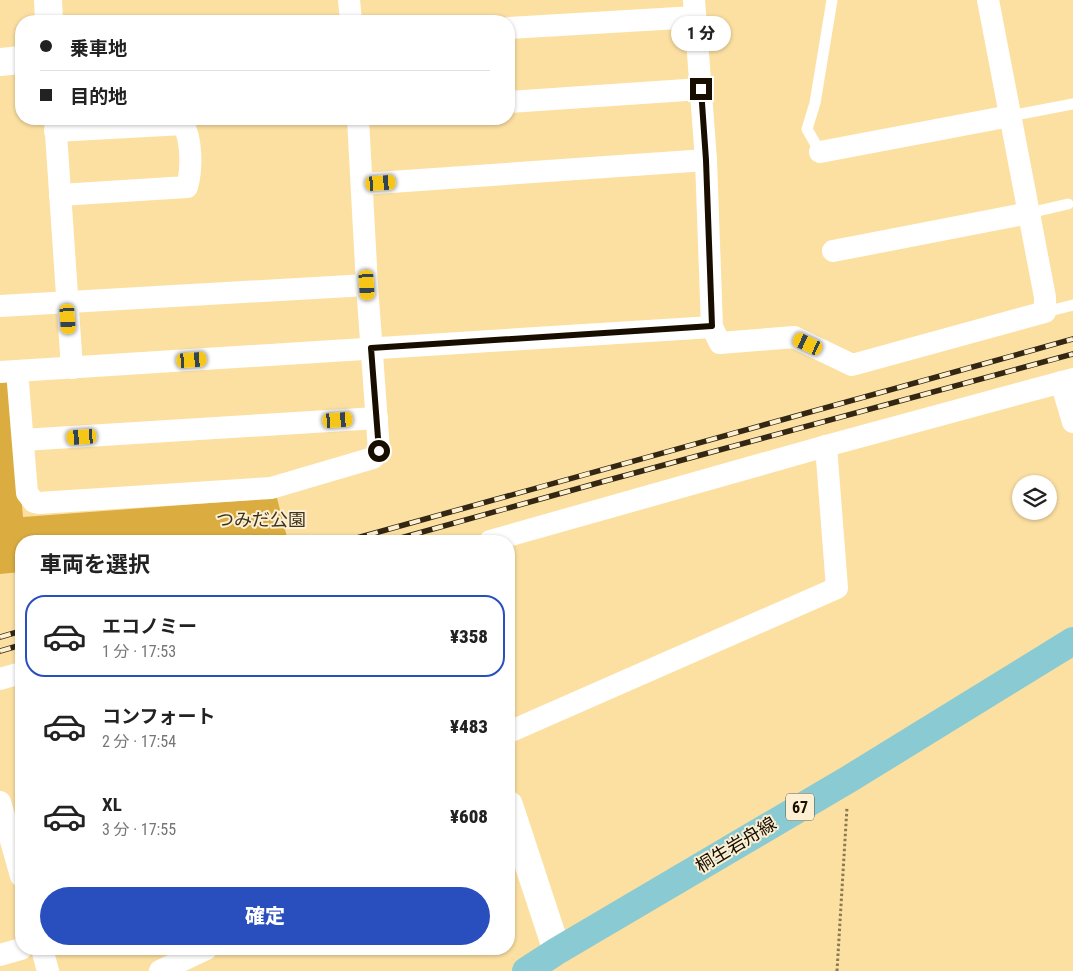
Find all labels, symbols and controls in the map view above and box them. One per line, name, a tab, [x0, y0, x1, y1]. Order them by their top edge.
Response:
callout: 1 分	[671, 17, 731, 52]
text: 1 分	[687, 24, 715, 43]
text: 乗車地	[70, 37, 127, 60]
route end	[690, 78, 712, 100]
text: 目的地	[70, 85, 127, 108]
car	[365, 174, 396, 192]
car	[358, 270, 375, 300]
car	[59, 304, 76, 334]
car	[791, 331, 824, 357]
car	[176, 351, 207, 369]
car	[322, 411, 353, 429]
car	[66, 428, 97, 446]
route start	[368, 440, 390, 462]
map controls	[1012, 475, 1057, 520]
button: layers	[1012, 475, 1057, 520]
park label: つみだ公園	[216, 509, 306, 530]
text: 車両を選択	[40, 552, 150, 577]
icon: car	[42, 614, 87, 659]
text: エコノミー	[102, 615, 197, 638]
text: ¥358	[450, 625, 488, 648]
text: 1 分 · 17:53	[102, 642, 176, 661]
icon: car	[42, 704, 87, 749]
text: コンフォート	[102, 705, 215, 728]
text: ¥483	[450, 715, 488, 738]
text: 2 分 · 17:54	[102, 732, 176, 751]
text: XL	[102, 793, 122, 816]
icon: car	[42, 794, 87, 839]
road number: 67	[786, 794, 814, 820]
text: ¥608	[450, 805, 488, 828]
street label: 桐生岩舟線	[692, 812, 780, 877]
text: 3 分 · 17:55	[102, 820, 176, 839]
button: 確定	[40, 887, 490, 945]

